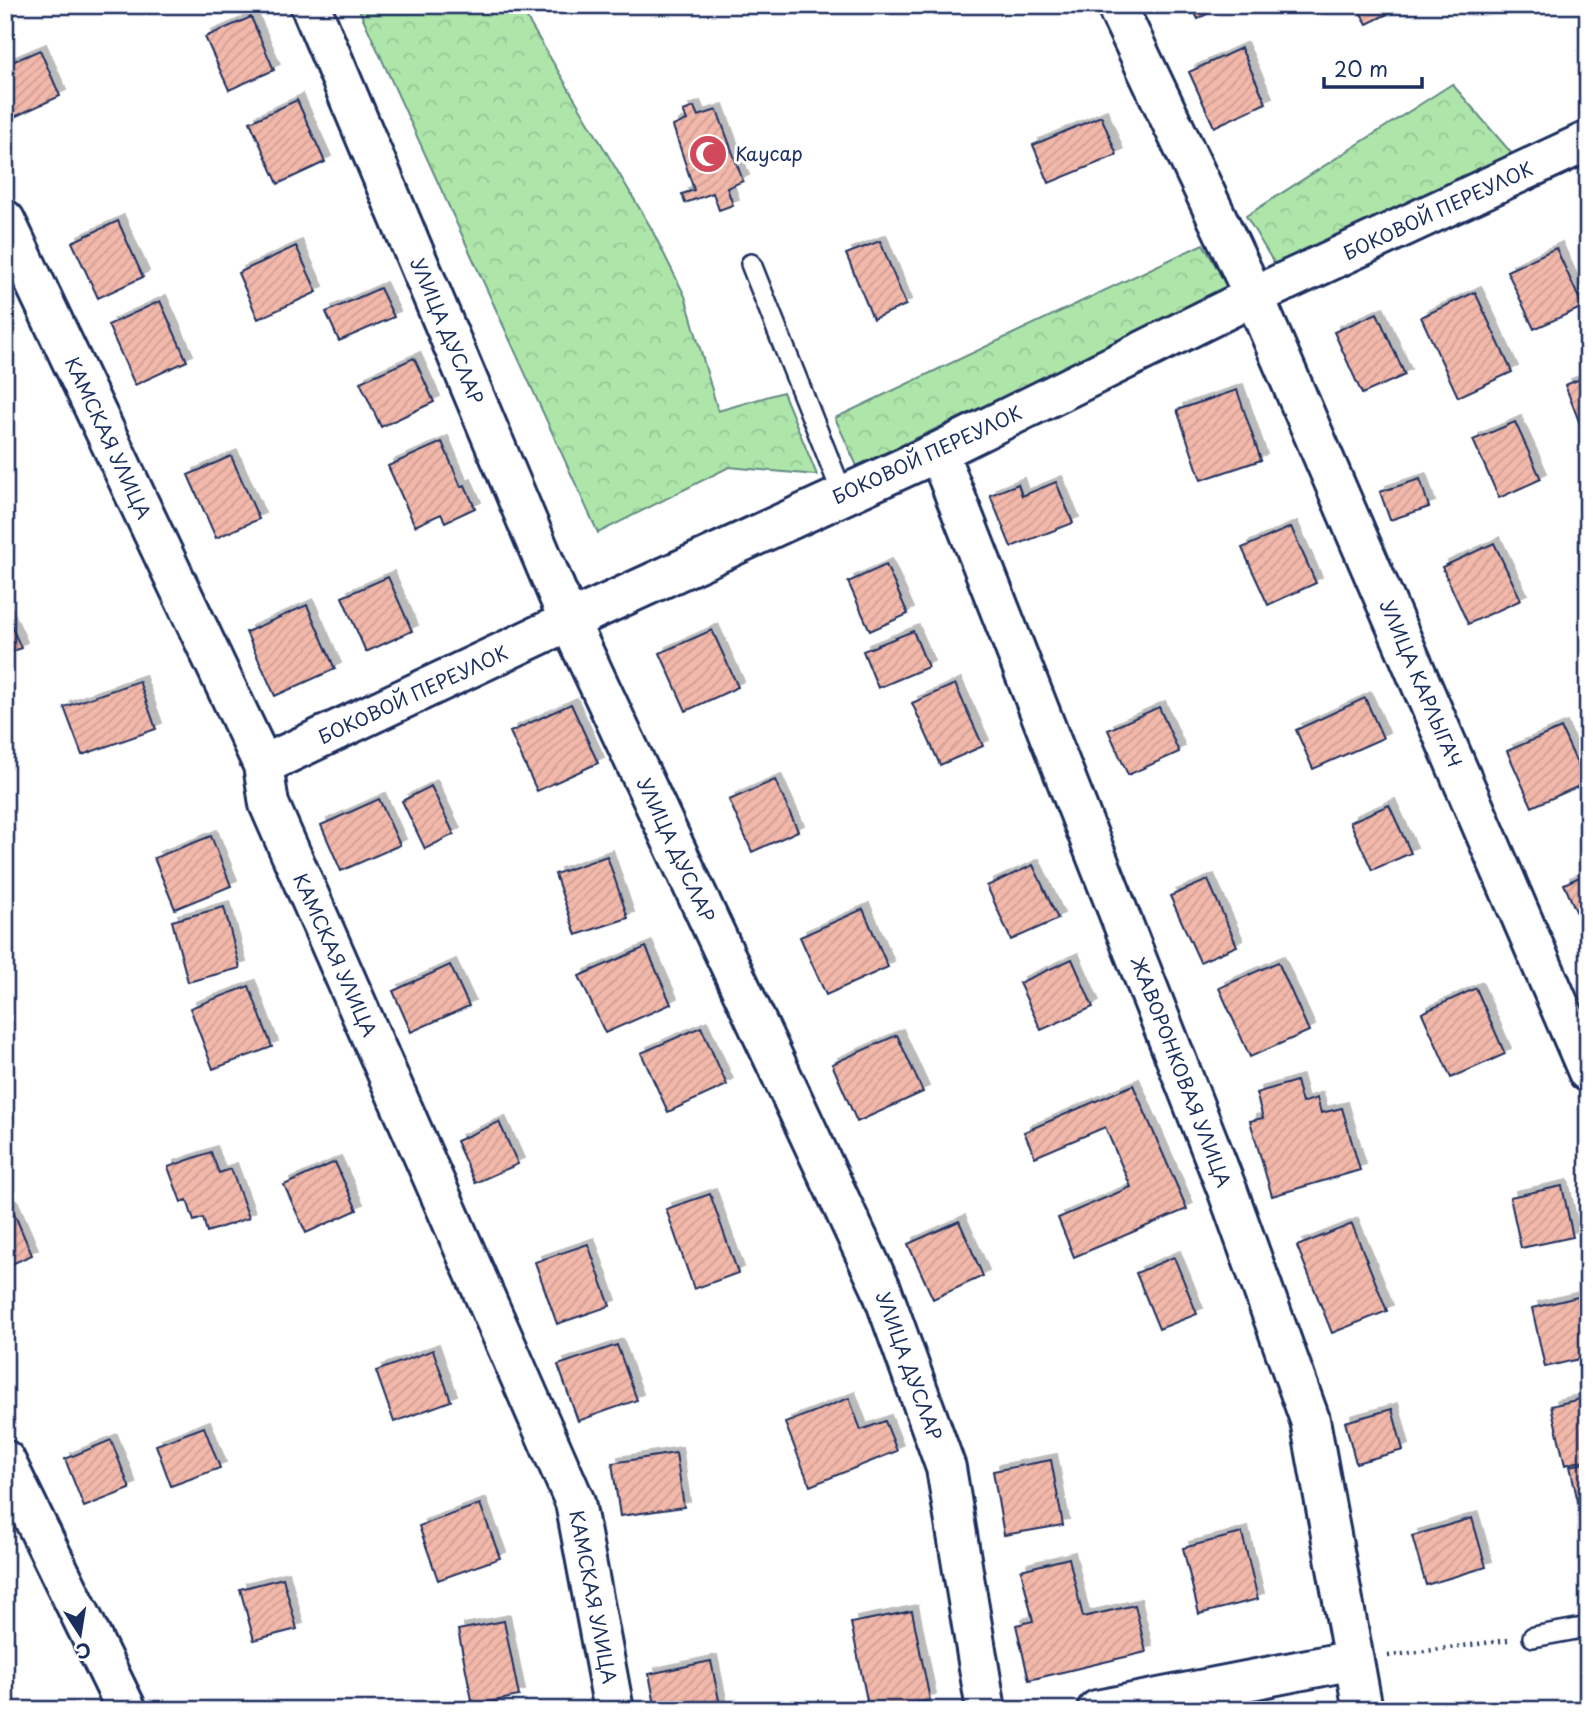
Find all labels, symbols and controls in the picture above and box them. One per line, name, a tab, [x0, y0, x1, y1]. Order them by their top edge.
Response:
scale bar	[1324, 46, 1422, 90]
text: 20 m	[1334, 52, 1388, 84]
mosque icon: Каусар	[687, 133, 729, 175]
place label: Каусар	[735, 139, 803, 167]
street label: БОКОВОЙ ПЕРЕУЛОК	[1338, 154, 1537, 266]
street label: УЛИЦА ДУСЛАР	[404, 253, 491, 408]
street label: КАМСКАЯ УЛИЦА	[59, 352, 159, 523]
street label: БОКОВОЙ ПЕРЕУЛОК	[827, 398, 1026, 510]
street label: УЛИЦА КАРЛЫГАЧ	[1374, 595, 1470, 772]
street label: БОКОВОЙ ПЕРЕУЛОК	[313, 638, 512, 750]
street label: УЛИЦА ДУСЛАР	[631, 773, 723, 926]
street label: КАМСКАЯ УЛИЦА	[287, 869, 384, 1041]
street label: ЖАВОРОНКОВАЯ УЛИЦА	[1125, 952, 1239, 1191]
street label: УЛИЦА ДУСЛАР	[870, 1287, 950, 1444]
street label: КАМСКАЯ УЛИЦА	[563, 1508, 625, 1686]
north arrow	[46, 1600, 116, 1670]
text: С	[74, 1636, 94, 1667]

